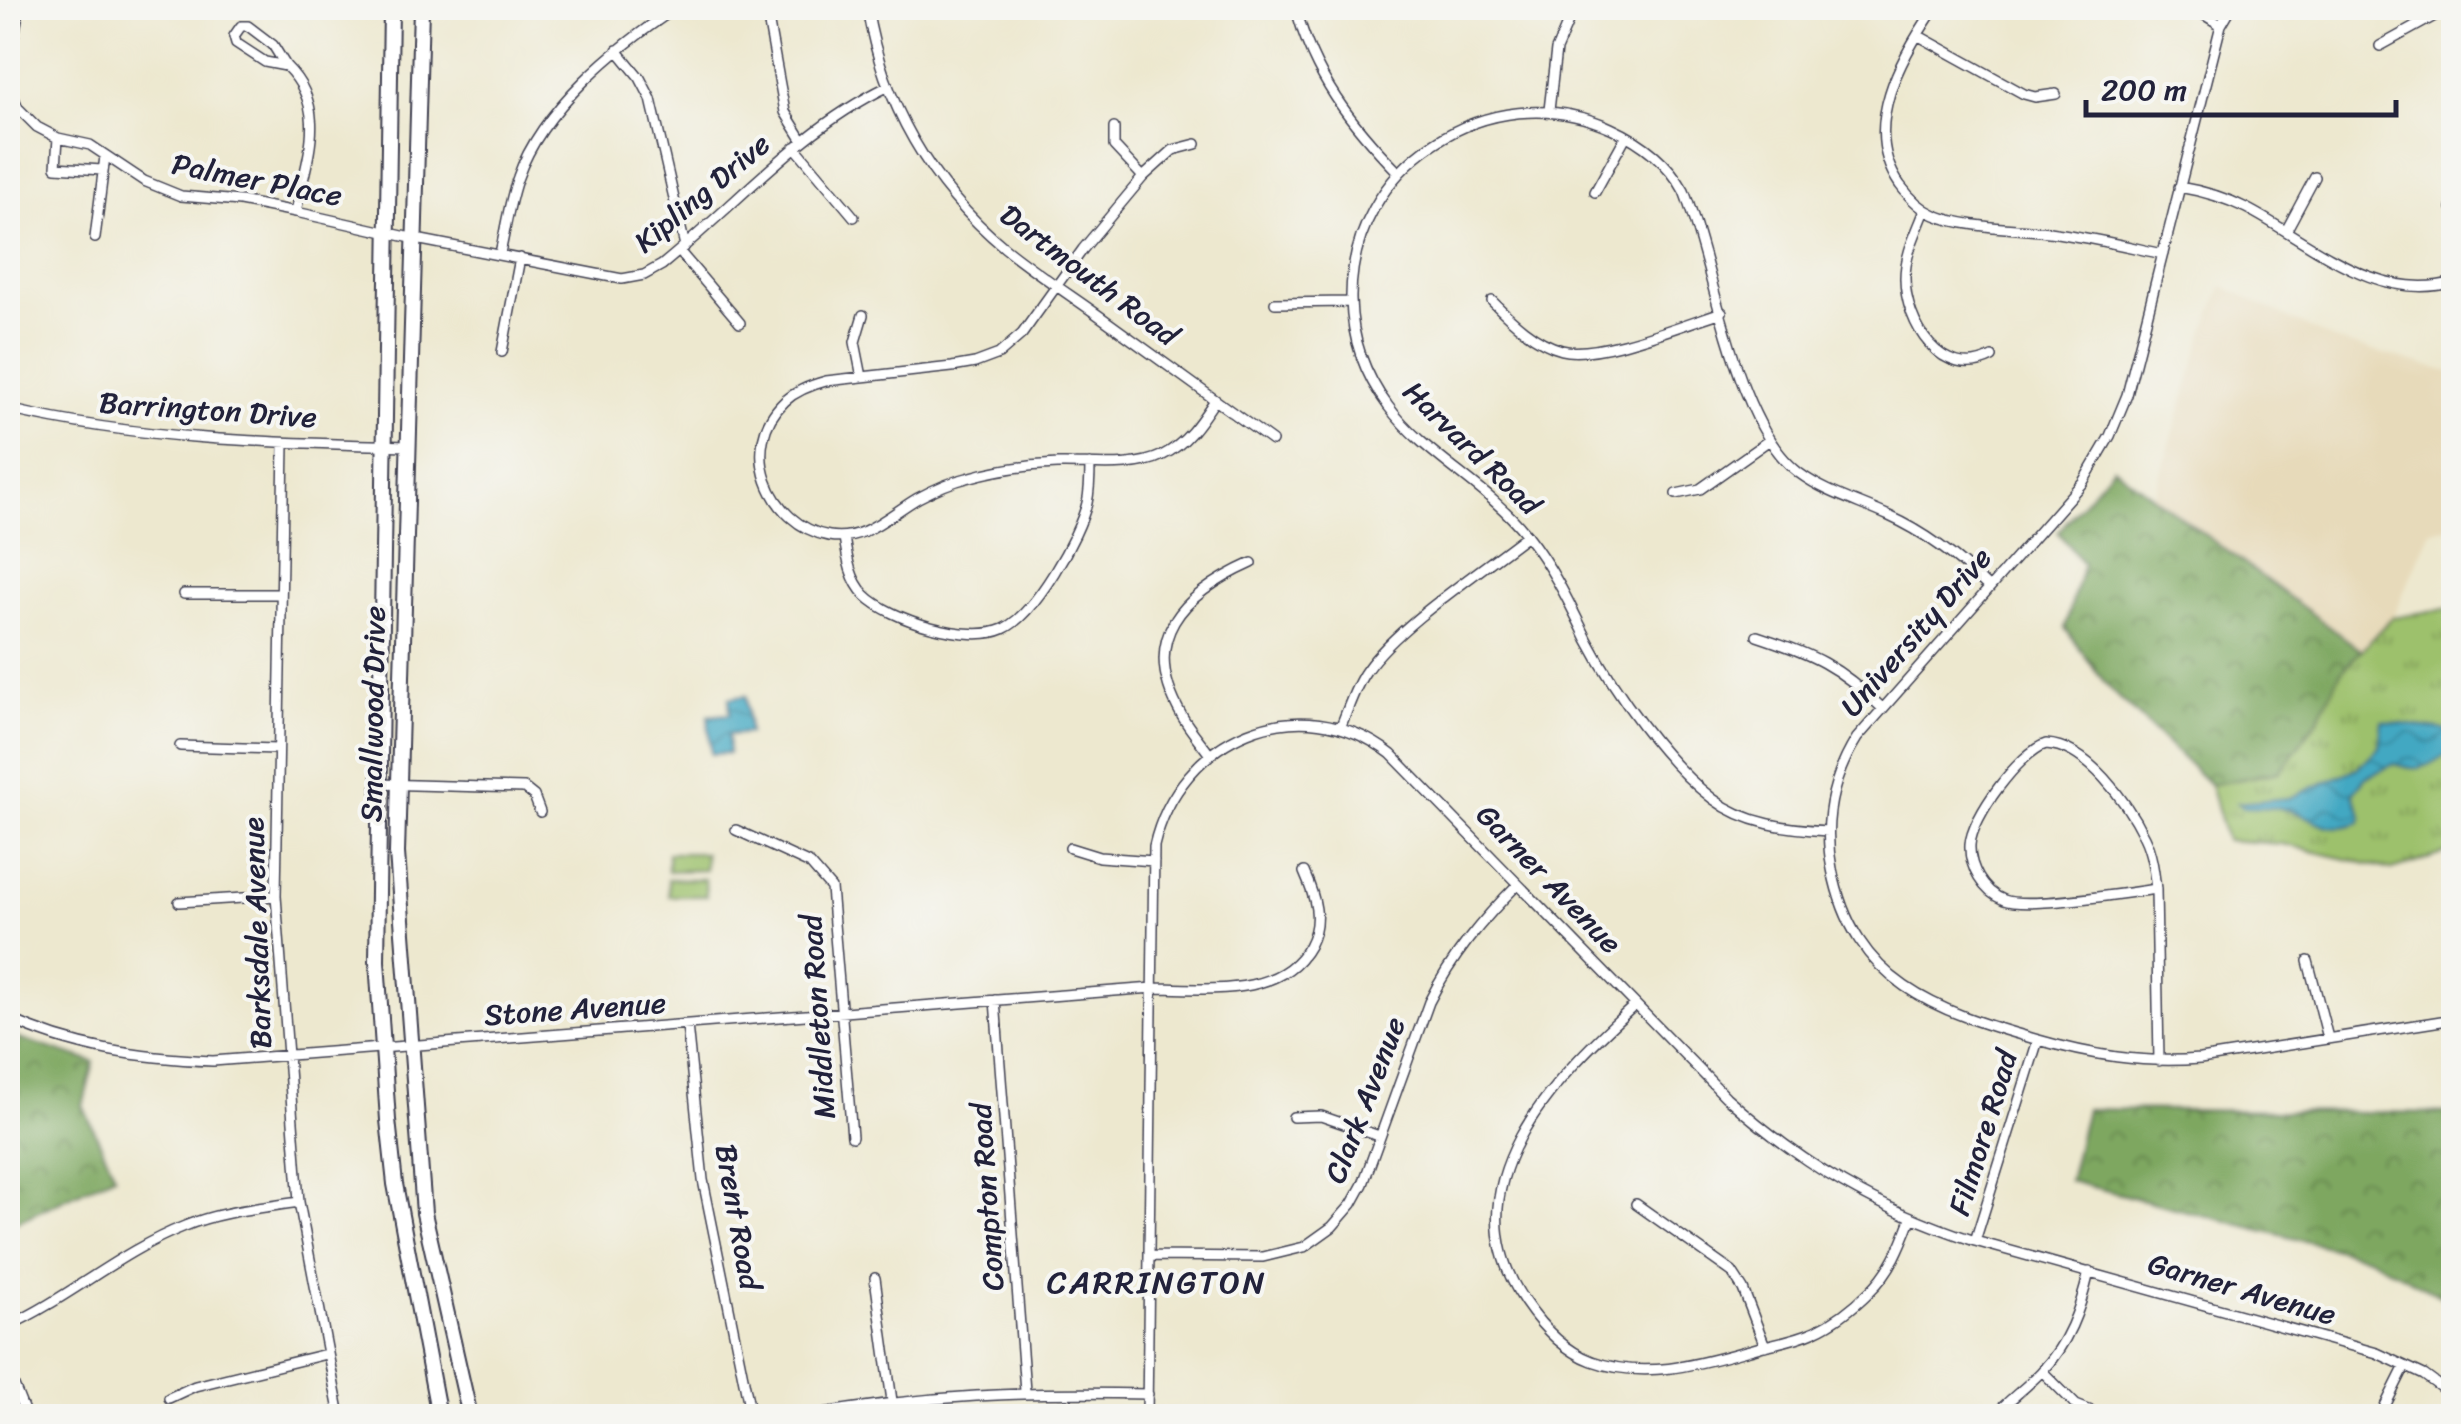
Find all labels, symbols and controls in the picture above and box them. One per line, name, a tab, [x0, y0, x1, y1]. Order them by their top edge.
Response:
scale bar	[2086, 55, 2396, 117]
text: 200 m	[2101, 63, 2187, 117]
street label: Kipling Drive	[621, 119, 783, 267]
street label: Palmer Place	[167, 137, 347, 223]
street label: Dartmouth Road	[987, 189, 1192, 362]
street label: Harvard Road	[1389, 367, 1556, 531]
street label: Barrington Drive	[97, 375, 319, 445]
street label: University Drive	[1826, 534, 2006, 730]
street label: Smallwood Drive	[344, 605, 402, 823]
street label: Garner Avenue	[1462, 791, 1636, 967]
street label: Barksdale Avenue	[226, 816, 288, 1050]
street label: Middleton Road	[784, 911, 852, 1121]
street label: Stone Avenue	[482, 976, 668, 1042]
street label: Clark Avenue	[1308, 1009, 1422, 1191]
street label: Filmore Road	[1932, 1042, 2034, 1222]
street label: Compton Road	[953, 1099, 1020, 1293]
street label: Brent Road	[699, 1140, 778, 1296]
street label: Garner Avenue	[2142, 1236, 2342, 1342]
district label: CARRINGTON	[1047, 1254, 1267, 1311]

